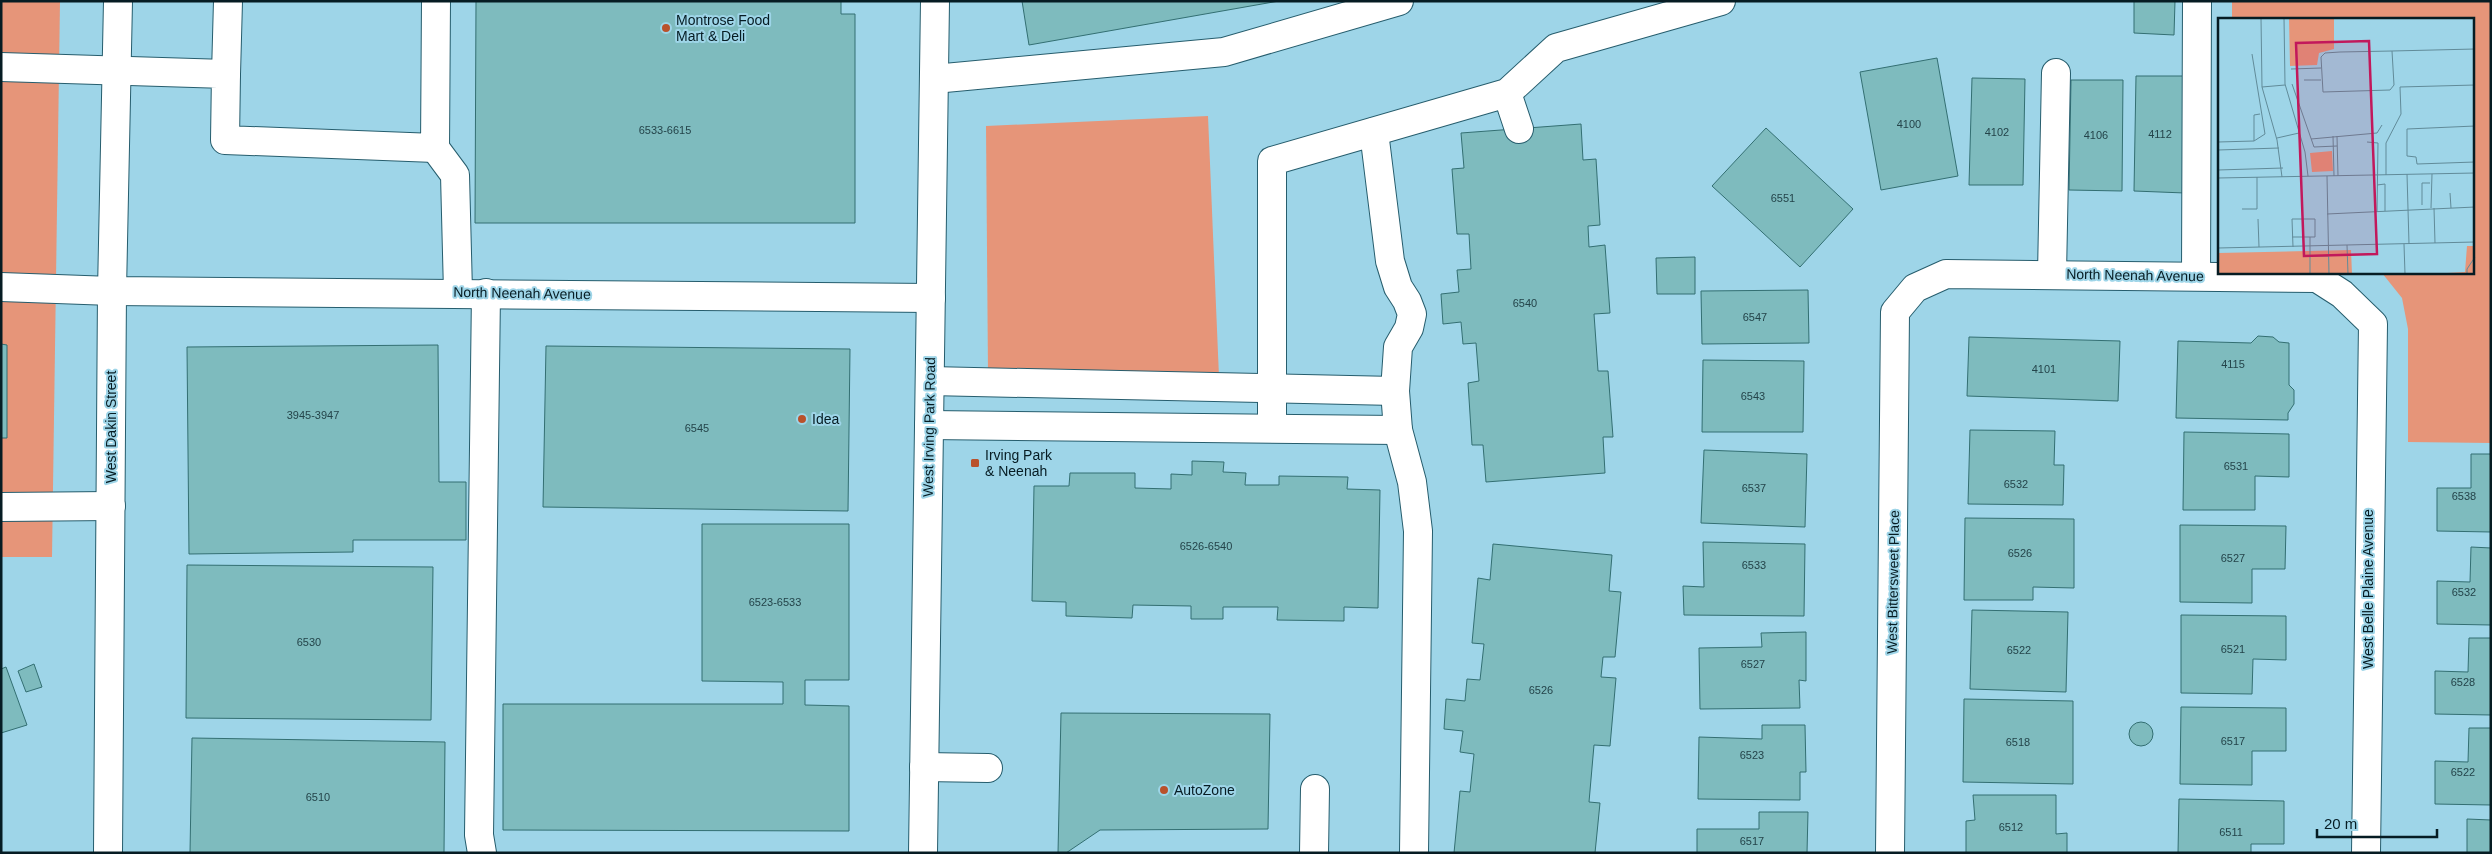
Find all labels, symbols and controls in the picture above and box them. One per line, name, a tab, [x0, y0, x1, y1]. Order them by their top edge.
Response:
place label: Montrose Food Mart & Deli	[676, 12, 770, 44]
inset map	[2218, 18, 2474, 274]
marker: Montrose Food Mart & Deli	[660, 22, 672, 34]
house number: 4100	[1897, 118, 1921, 130]
house number: 6533-6615	[639, 124, 691, 136]
house number: 4102	[1985, 126, 2009, 138]
house number: 4112	[2148, 128, 2172, 140]
house number: 4106	[2084, 129, 2108, 141]
house number: 6551	[1771, 192, 1795, 204]
street label: North Neenah Avenue	[2066, 266, 2204, 284]
street label: North Neenah Avenue	[453, 284, 591, 302]
house number: 6540	[1513, 297, 1537, 309]
house number: 6547	[1743, 311, 1767, 323]
street label: West Irving Park Road	[920, 357, 938, 497]
house number: 4115	[2221, 358, 2245, 370]
house number: 4101	[2032, 363, 2056, 375]
street label: West Dakin Street	[103, 371, 119, 483]
house number: 6543	[1741, 390, 1765, 402]
house number: 3945-3947	[287, 409, 339, 421]
place label: Idea	[812, 411, 839, 427]
marker: Idea	[796, 413, 808, 425]
house number: 6545	[685, 422, 709, 434]
place label: Irving Park & Neenah	[985, 447, 1053, 479]
marker: Irving Park & Neenah	[969, 457, 981, 469]
house number: 6531	[2224, 460, 2248, 472]
house number: 6532	[2004, 478, 2028, 490]
house number: 6537	[1742, 482, 1766, 494]
house number: 6538	[2452, 490, 2476, 502]
street label: West Belle Plaine Avenue	[2360, 509, 2376, 669]
street label: West Bittersweet Place	[1884, 510, 1902, 654]
house number: 6526-6540	[1180, 540, 1232, 552]
house number: 6526	[2008, 547, 2032, 559]
house number: 6527	[2221, 552, 2245, 564]
house number: 6533	[1742, 559, 1766, 571]
house number: 6532	[2452, 586, 2476, 598]
house number: 6523-6533	[749, 596, 801, 608]
house number: 6530	[297, 636, 321, 648]
house number: 6521	[2221, 643, 2245, 655]
house number: 6522	[2007, 644, 2031, 656]
house number: 6527	[1741, 658, 1765, 670]
house number: 6528	[2451, 676, 2475, 688]
house number: 6526	[1529, 684, 1553, 696]
house number: 6517	[2221, 735, 2245, 747]
house number: 6518	[2006, 736, 2030, 748]
house number: 6523	[1740, 749, 1764, 761]
house number: 6522	[2451, 766, 2475, 778]
place label: AutoZone	[1174, 782, 1235, 798]
marker: AutoZone	[1158, 784, 1170, 796]
house number: 6510	[306, 791, 330, 803]
scale bar	[2317, 806, 2437, 838]
text: 20 m	[2324, 815, 2357, 832]
house number: 6512	[1999, 821, 2023, 833]
house number: 6511	[2219, 826, 2243, 838]
house number: 6517	[1740, 835, 1764, 847]

